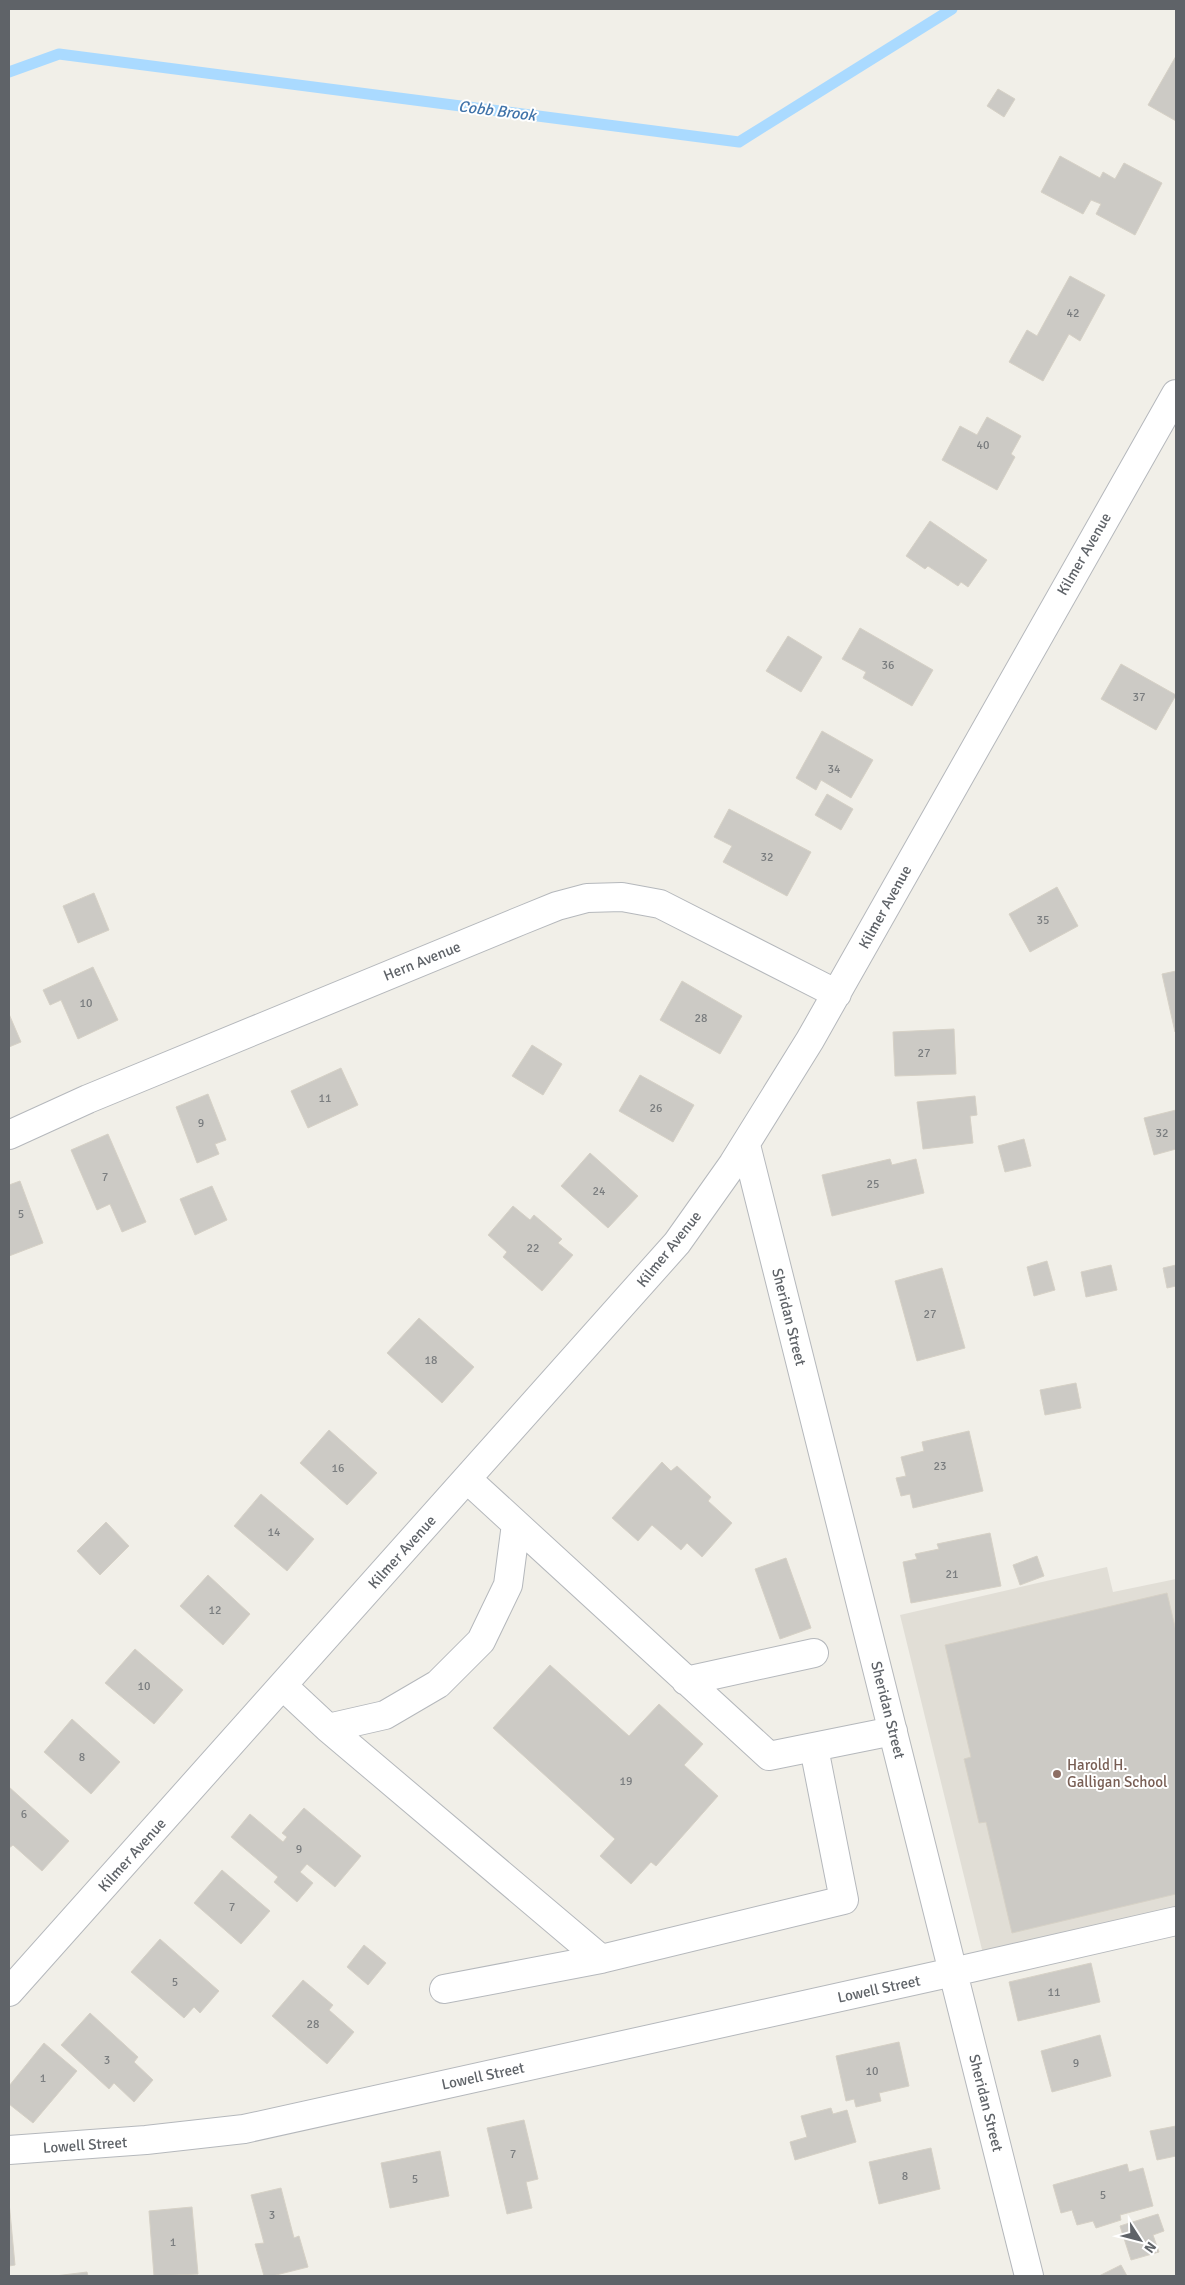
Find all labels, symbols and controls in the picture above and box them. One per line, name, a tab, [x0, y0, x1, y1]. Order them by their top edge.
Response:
water label: Cobb Brook	[457, 96, 539, 126]
house number: 42	[1067, 306, 1079, 321]
house number: 40	[977, 438, 989, 453]
street label: Kilmer Avenue	[1053, 509, 1115, 599]
house number: 36	[882, 658, 894, 673]
house number: 37	[1133, 690, 1145, 705]
house number: 34	[828, 762, 841, 777]
house number: 32	[761, 850, 773, 865]
street label: Kilmer Avenue	[855, 862, 915, 952]
house number: 35	[1037, 913, 1049, 928]
street label: Hern Avenue	[381, 937, 463, 985]
house number: 10	[80, 996, 92, 1011]
house number: 28	[695, 1011, 707, 1026]
house number: 27	[918, 1046, 930, 1061]
house number: 11	[319, 1091, 331, 1106]
house number: 26	[650, 1101, 662, 1116]
house number: 9	[198, 1116, 204, 1131]
house number: 32	[1156, 1126, 1168, 1141]
house number: 7	[102, 1170, 108, 1185]
house number: 25	[867, 1177, 879, 1192]
house number: 24	[593, 1184, 606, 1199]
house number: 5	[18, 1207, 24, 1222]
street label: Kilmer Avenue	[633, 1207, 705, 1291]
house number: 22	[527, 1241, 539, 1256]
street label: Sheridan Street	[768, 1266, 810, 1368]
house number: 27	[924, 1307, 936, 1322]
house number: 18	[425, 1353, 437, 1368]
house number: 23	[934, 1459, 946, 1474]
house number: 16	[332, 1461, 344, 1476]
street label: Kilmer Avenue	[364, 1512, 440, 1592]
house number: 14	[268, 1525, 281, 1540]
house number: 21	[946, 1567, 958, 1582]
house number: 12	[209, 1603, 221, 1618]
street label: Sheridan Street	[867, 1659, 909, 1761]
house number: 10	[138, 1679, 150, 1694]
house number: 8	[79, 1750, 85, 1765]
place label: Harold H. Galligan School	[1067, 1756, 1167, 1791]
marker: Harold H. Galligan School	[1051, 1768, 1063, 1780]
house number: 19	[620, 1774, 632, 1789]
house number: 6	[21, 1807, 27, 1822]
street label: Kilmer Avenue	[94, 1815, 170, 1895]
house number: 9	[296, 1842, 302, 1857]
house number: 7	[229, 1900, 235, 1915]
street label: Lowell Street	[836, 1971, 922, 2007]
house number: 5	[172, 1975, 178, 1990]
house number: 11	[1048, 1985, 1060, 2000]
house number: 28	[307, 2017, 319, 2032]
street label: Sheridan Street	[965, 2052, 1007, 2154]
house number: 3	[104, 2053, 110, 2068]
house number: 9	[1073, 2056, 1079, 2071]
street label: Lowell Street	[440, 2058, 526, 2094]
house number: 10	[866, 2064, 878, 2079]
house number: 1	[40, 2071, 46, 2086]
street label: Lowell Street	[42, 2133, 128, 2157]
house number: 7	[510, 2147, 516, 2162]
house number: 8	[902, 2169, 908, 2184]
house number: 5	[412, 2172, 418, 2187]
house number: 5	[1100, 2188, 1106, 2203]
house number: 3	[269, 2208, 275, 2223]
north arrow	[1115, 2215, 1165, 2265]
house number: 1	[170, 2235, 176, 2250]
text: N	[1140, 2238, 1160, 2256]

